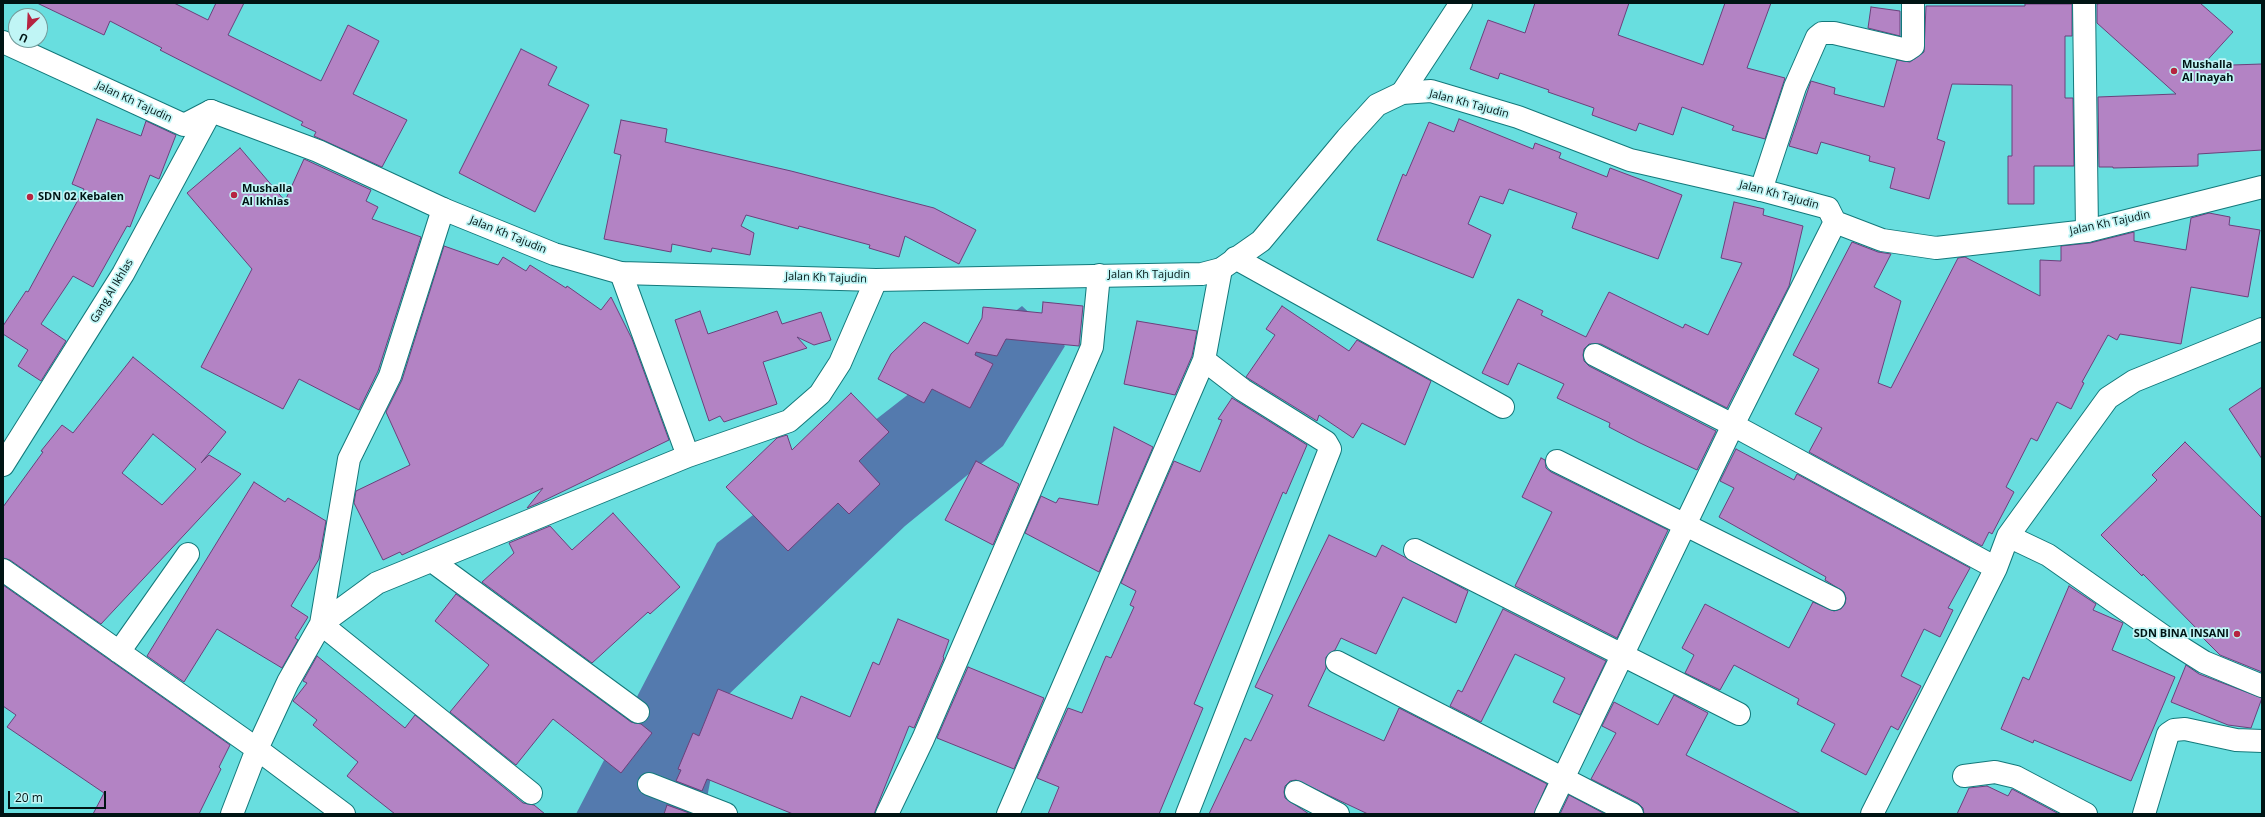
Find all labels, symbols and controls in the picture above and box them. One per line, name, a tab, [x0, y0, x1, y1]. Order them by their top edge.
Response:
north arrow	[8, 8, 48, 48]
text: U	[16, 30, 30, 47]
place label: Mushalla Al Inayah	[2182, 58, 2233, 84]
marker: Mushalla Al Inayah	[2169, 66, 2179, 76]
street label: Jalan Kh Tajudin	[94, 79, 174, 125]
street label: Jalan Kh Tajudin	[1428, 87, 1510, 121]
street label: Jalan Kh Tajudin	[1738, 178, 1820, 212]
place label: Mushalla Al Ikhlas	[242, 182, 292, 208]
place label: SDN 02 Kebalen	[38, 190, 124, 204]
marker: Mushalla Al Ikhlas	[229, 190, 239, 200]
marker: SDN 02 Kebalen	[25, 192, 35, 202]
street label: Jalan Kh Tajudin	[2069, 208, 2151, 238]
street label: Jalan Kh Tajudin	[468, 214, 548, 256]
street label: Gang Al Ikhlas	[88, 257, 136, 325]
street label: Jalan Kh Tajudin	[1108, 268, 1190, 282]
street label: Jalan Kh Tajudin	[785, 270, 867, 286]
place label: SDN BINA INSANI	[2134, 627, 2229, 641]
marker: SDN BINA INSANI	[2232, 629, 2242, 639]
scale bar	[10, 783, 108, 809]
text: 20 m	[15, 789, 43, 806]

